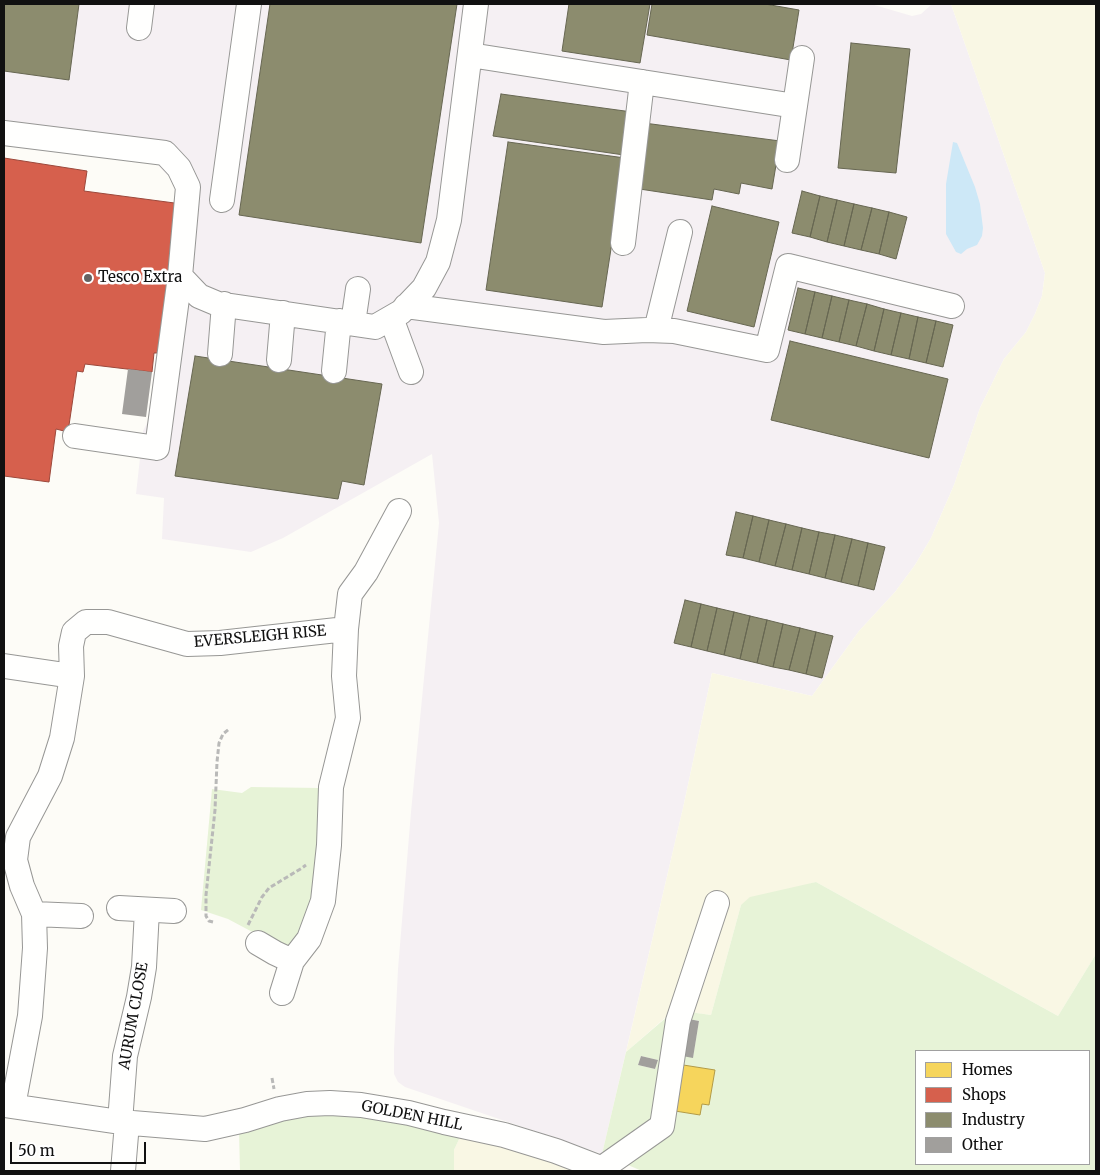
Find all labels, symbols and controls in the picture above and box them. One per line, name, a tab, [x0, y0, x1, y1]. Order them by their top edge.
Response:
place label: Tesco Extra	[98, 269, 182, 287]
marker: Tesco Extra	[82, 272, 94, 284]
street label: EVERSLEIGH RISE	[193, 622, 327, 652]
street label: AURUM CLOSE	[116, 961, 152, 1071]
legend	[915, 1050, 1090, 1165]
text: Homes	[962, 1060, 1013, 1079]
text: Shops	[962, 1085, 1006, 1104]
street label: GOLDEN HILL	[360, 1097, 464, 1135]
text: Industry	[962, 1110, 1025, 1129]
scale bar	[12, 1132, 149, 1164]
text: Other	[962, 1135, 1003, 1154]
text: 50 m	[18, 1141, 55, 1160]

